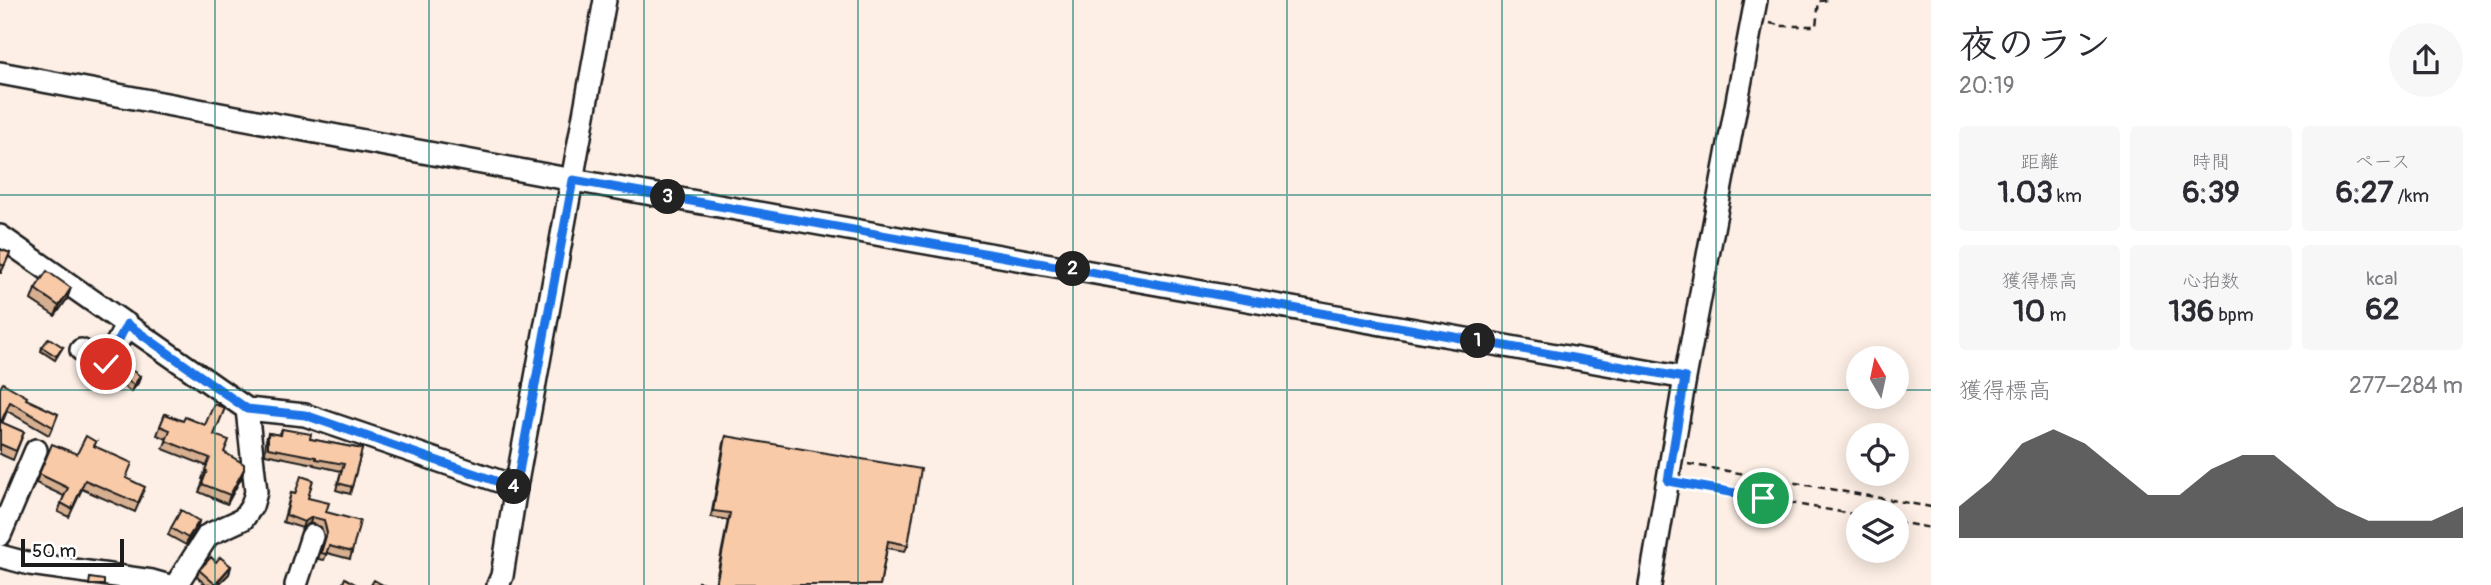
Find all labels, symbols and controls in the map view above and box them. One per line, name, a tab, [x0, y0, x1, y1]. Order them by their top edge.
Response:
text: 夜のラン	[1959, 21, 2111, 69]
button: share	[2389, 23, 2463, 97]
text: 20:19	[1959, 71, 2015, 100]
text: 距離	[2021, 150, 2059, 174]
text: 時間	[2192, 150, 2230, 174]
text: ペース	[2354, 150, 2410, 174]
text: 1.03	[1997, 174, 2053, 211]
text: 6:39	[2182, 174, 2240, 211]
text: 6:27	[2335, 174, 2394, 211]
pin: 3	[650, 180, 686, 214]
text: 3	[662, 184, 673, 208]
text: km	[2053, 184, 2082, 208]
text: /km	[2394, 184, 2429, 208]
pin: 2	[1056, 252, 1090, 286]
text: 2	[1067, 256, 1078, 280]
text: kcal	[2367, 267, 2398, 291]
text: 獲得標高	[2002, 269, 2078, 293]
text: 心拍数	[2182, 269, 2240, 293]
text: 62	[2365, 291, 2399, 328]
text: 10	[2013, 293, 2045, 330]
text: 136	[2168, 293, 2214, 330]
text: m	[2045, 303, 2066, 327]
text: bpm	[2214, 303, 2254, 327]
pin: 1	[1460, 324, 1496, 358]
text: 1	[1474, 328, 1481, 352]
pin	[76, 334, 136, 394]
icon: check	[87, 345, 125, 383]
north arrow	[1846, 346, 1909, 410]
map controls	[1846, 346, 1909, 563]
text: 277–284 m	[2349, 371, 2463, 400]
text: 獲得標高	[1959, 376, 2051, 405]
button: locate	[1846, 423, 1909, 486]
pin	[1733, 468, 1793, 528]
pin: 4	[496, 470, 532, 504]
text: 4	[508, 474, 519, 498]
icon: arrive	[1744, 479, 1782, 517]
button: layers	[1846, 500, 1909, 563]
scale bar	[21, 536, 124, 568]
text: 50 m	[32, 539, 76, 563]

